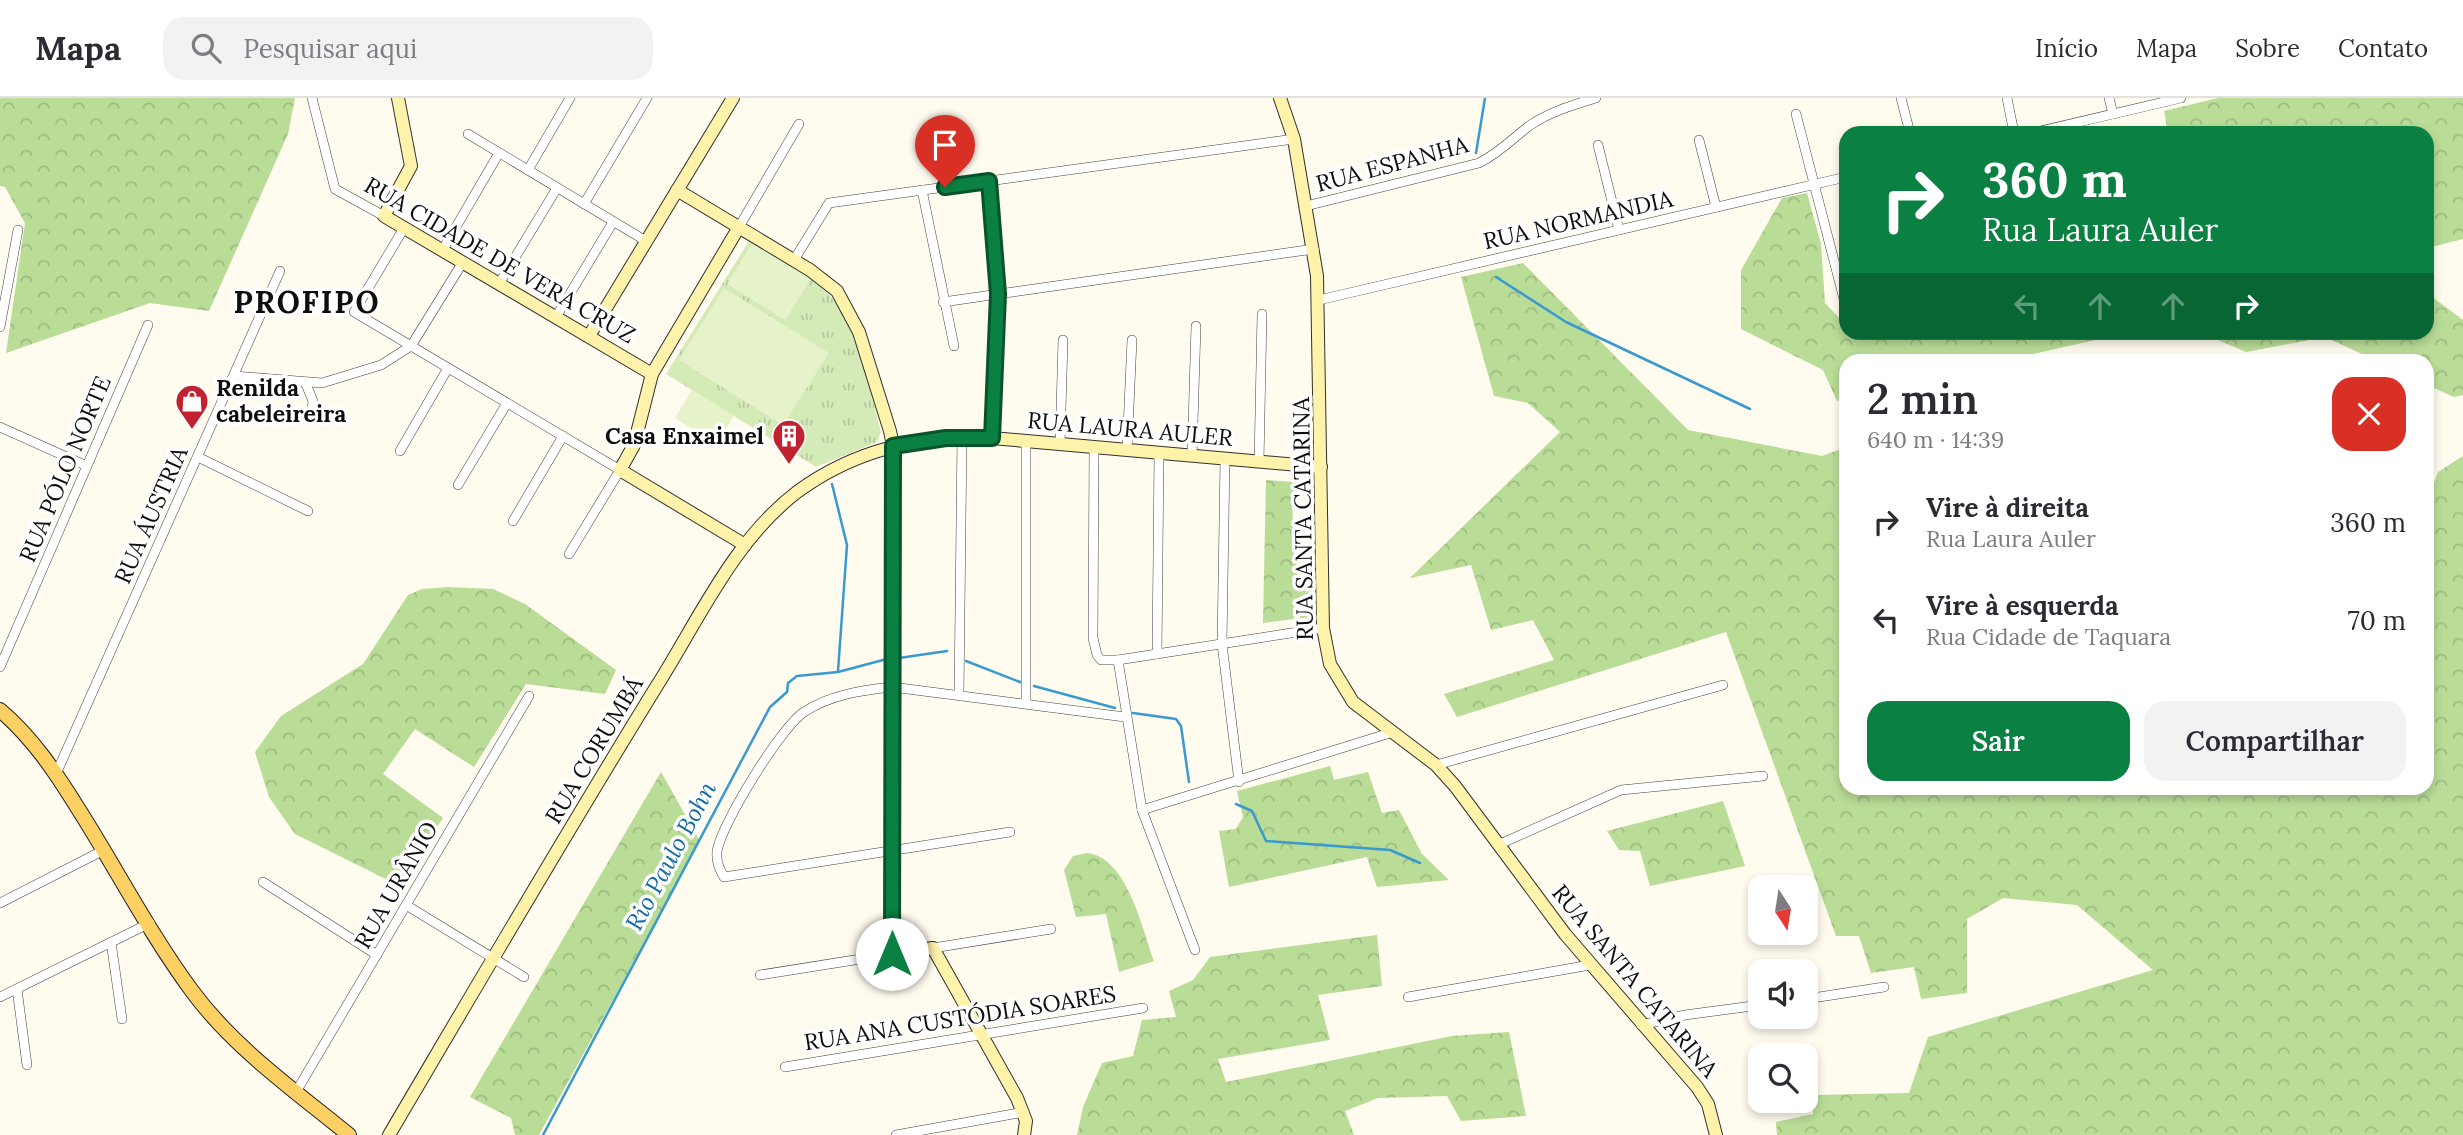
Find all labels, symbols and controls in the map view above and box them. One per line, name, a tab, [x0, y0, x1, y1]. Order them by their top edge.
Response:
search box	[163, 17, 653, 80]
text: Mapa	[35, 27, 121, 69]
icon: search	[187, 29, 225, 67]
text: Pesquisar aqui	[243, 32, 417, 65]
text: Início	[2035, 33, 2098, 64]
text: Mapa	[2136, 33, 2197, 64]
text: Sobre	[2235, 33, 2300, 64]
text: Contato	[2338, 33, 2428, 64]
pin	[915, 115, 975, 187]
icon: arrive	[926, 126, 964, 164]
street label: RUA ESPANHA	[1313, 129, 1472, 198]
text: 360 m	[1982, 148, 2127, 210]
icon: right	[1867, 154, 1958, 245]
street label: RUA CIDADE DE VERA CRUZ	[360, 170, 641, 349]
street label: RUA NORMANDIA	[1480, 183, 1676, 255]
text: Rua Laura Auler	[1982, 209, 2218, 250]
district label: PROFIPO	[233, 283, 381, 321]
icon: left	[2008, 287, 2046, 325]
icon: ahead	[2081, 287, 2119, 325]
icon: ahead	[2154, 287, 2192, 325]
icon: right	[2227, 287, 2265, 325]
street label: RUA PÓLO NORTE	[12, 371, 117, 566]
text: 2 min	[1867, 372, 1978, 426]
place label: Renilda cabeleireira	[216, 373, 346, 428]
button: close	[2332, 377, 2406, 451]
shop icon: Renilda cabeleireira	[173, 382, 211, 431]
street label: RUA SANTA CATARINA	[1286, 396, 1319, 641]
street label: RUA LAURA AULER	[1026, 405, 1234, 452]
building icon: Casa Enxaimel	[770, 417, 808, 466]
place label: Casa Enxaimel	[605, 421, 764, 450]
text: 640 m · 14:39	[1867, 425, 2004, 454]
street label: RUA ÁUSTRIA	[107, 441, 194, 588]
text: Vire à direita	[1926, 491, 2089, 524]
icon: right	[1867, 503, 1905, 541]
text: 360 m	[2330, 506, 2406, 539]
text: Rua Laura Auler	[1926, 524, 2096, 553]
text: Vire à esquerda	[1926, 589, 2119, 622]
icon: left	[1867, 601, 1905, 639]
text: 70 m	[2348, 604, 2406, 637]
text: Rua Cidade de Taquara	[1926, 622, 2171, 651]
street label: RUA CORUMBÁ	[538, 670, 649, 829]
button: Sair	[1867, 701, 2130, 781]
button: Compartilhar	[2144, 701, 2406, 781]
water label: Rio Paulo Bohn	[618, 776, 723, 936]
street label: RUA URÂNIO	[347, 816, 444, 954]
north arrow	[1748, 875, 1818, 945]
map controls	[1748, 875, 1818, 1113]
street label: RUA SANTA CATARINA	[1546, 878, 1725, 1084]
position arrow	[855, 917, 929, 991]
button: sound	[1748, 959, 1818, 1029]
street label: RUA ANA CUSTÓDIA SOARES	[802, 979, 1118, 1056]
button: search	[1748, 1043, 1818, 1113]

